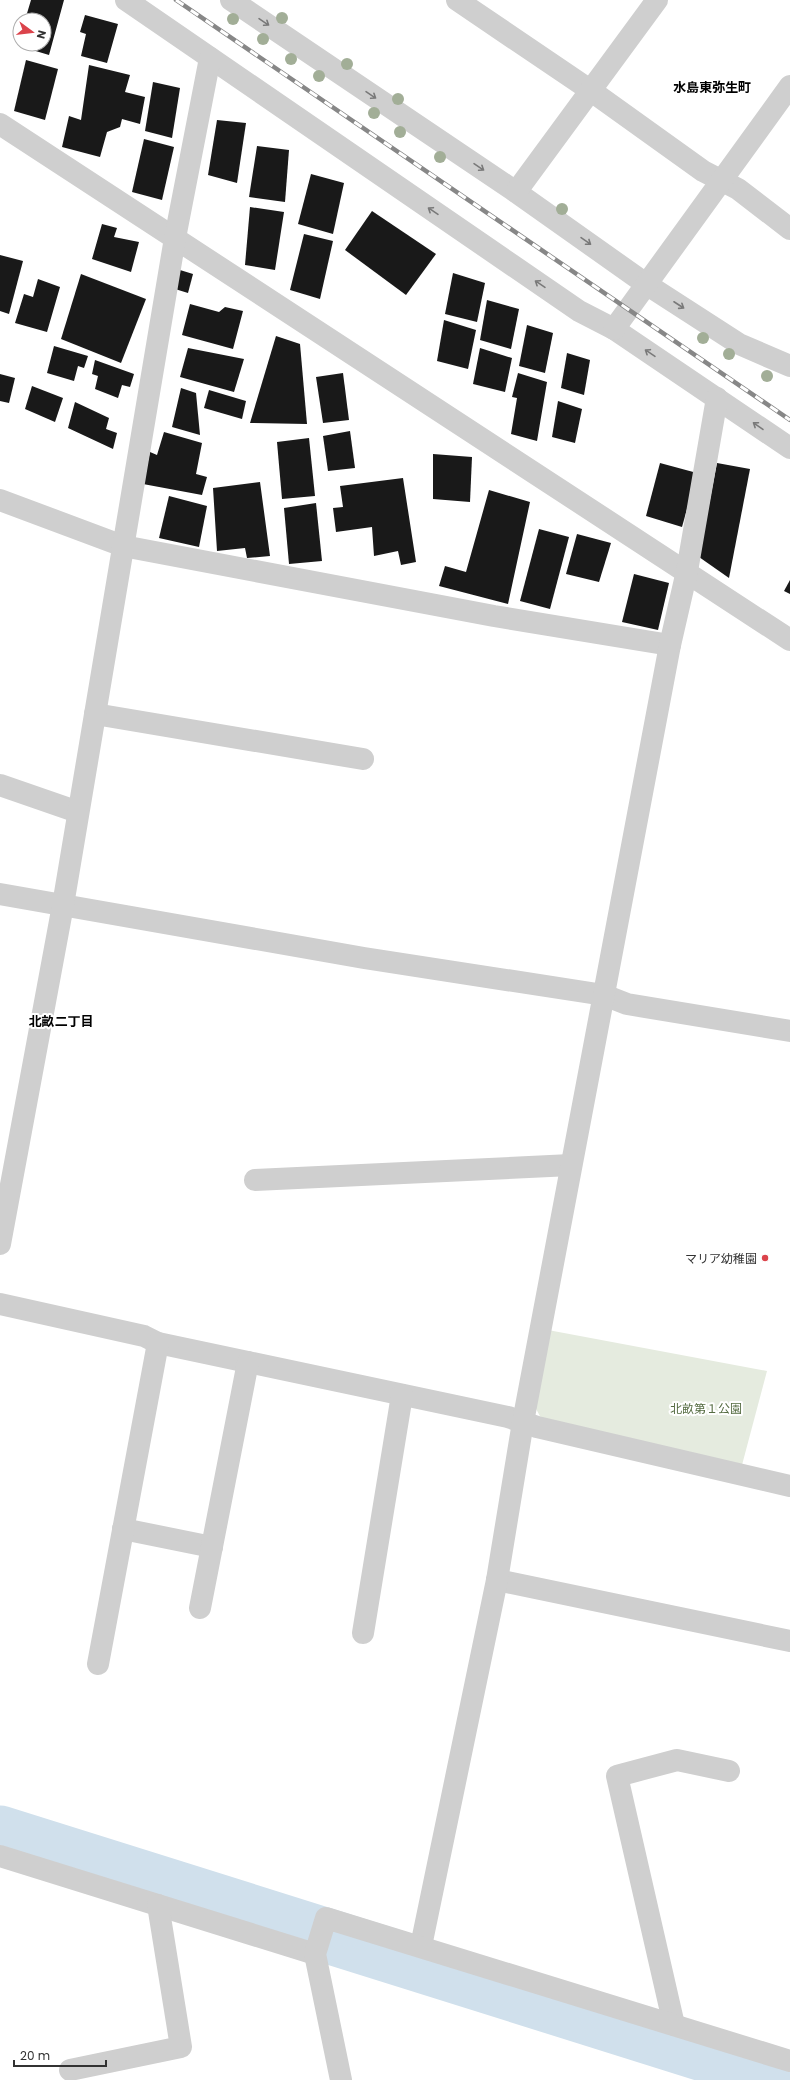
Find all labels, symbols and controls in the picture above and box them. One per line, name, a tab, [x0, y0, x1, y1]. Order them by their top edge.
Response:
north arrow	[12, 12, 52, 52]
one-way arrow	[258, 18, 269, 26]
text: N	[33, 29, 50, 41]
district label: 水島東弥生町	[673, 78, 751, 97]
one-way arrow	[366, 90, 377, 99]
one-way arrow	[473, 163, 484, 171]
one-way arrow	[428, 207, 439, 215]
one-way arrow	[581, 237, 592, 245]
one-way arrow	[535, 280, 546, 288]
one-way arrow	[673, 301, 684, 309]
one-way arrow	[645, 349, 656, 357]
one-way arrow	[753, 422, 764, 430]
district label: 北畝二丁目	[28, 1012, 94, 1031]
place label: マリア幼稚園	[685, 1250, 757, 1267]
marker: マリア幼稚園	[760, 1253, 770, 1263]
park label: 北畝第１公園	[670, 1400, 742, 1417]
scale bar	[14, 2042, 106, 2068]
text: 20 m	[20, 2047, 50, 2064]

